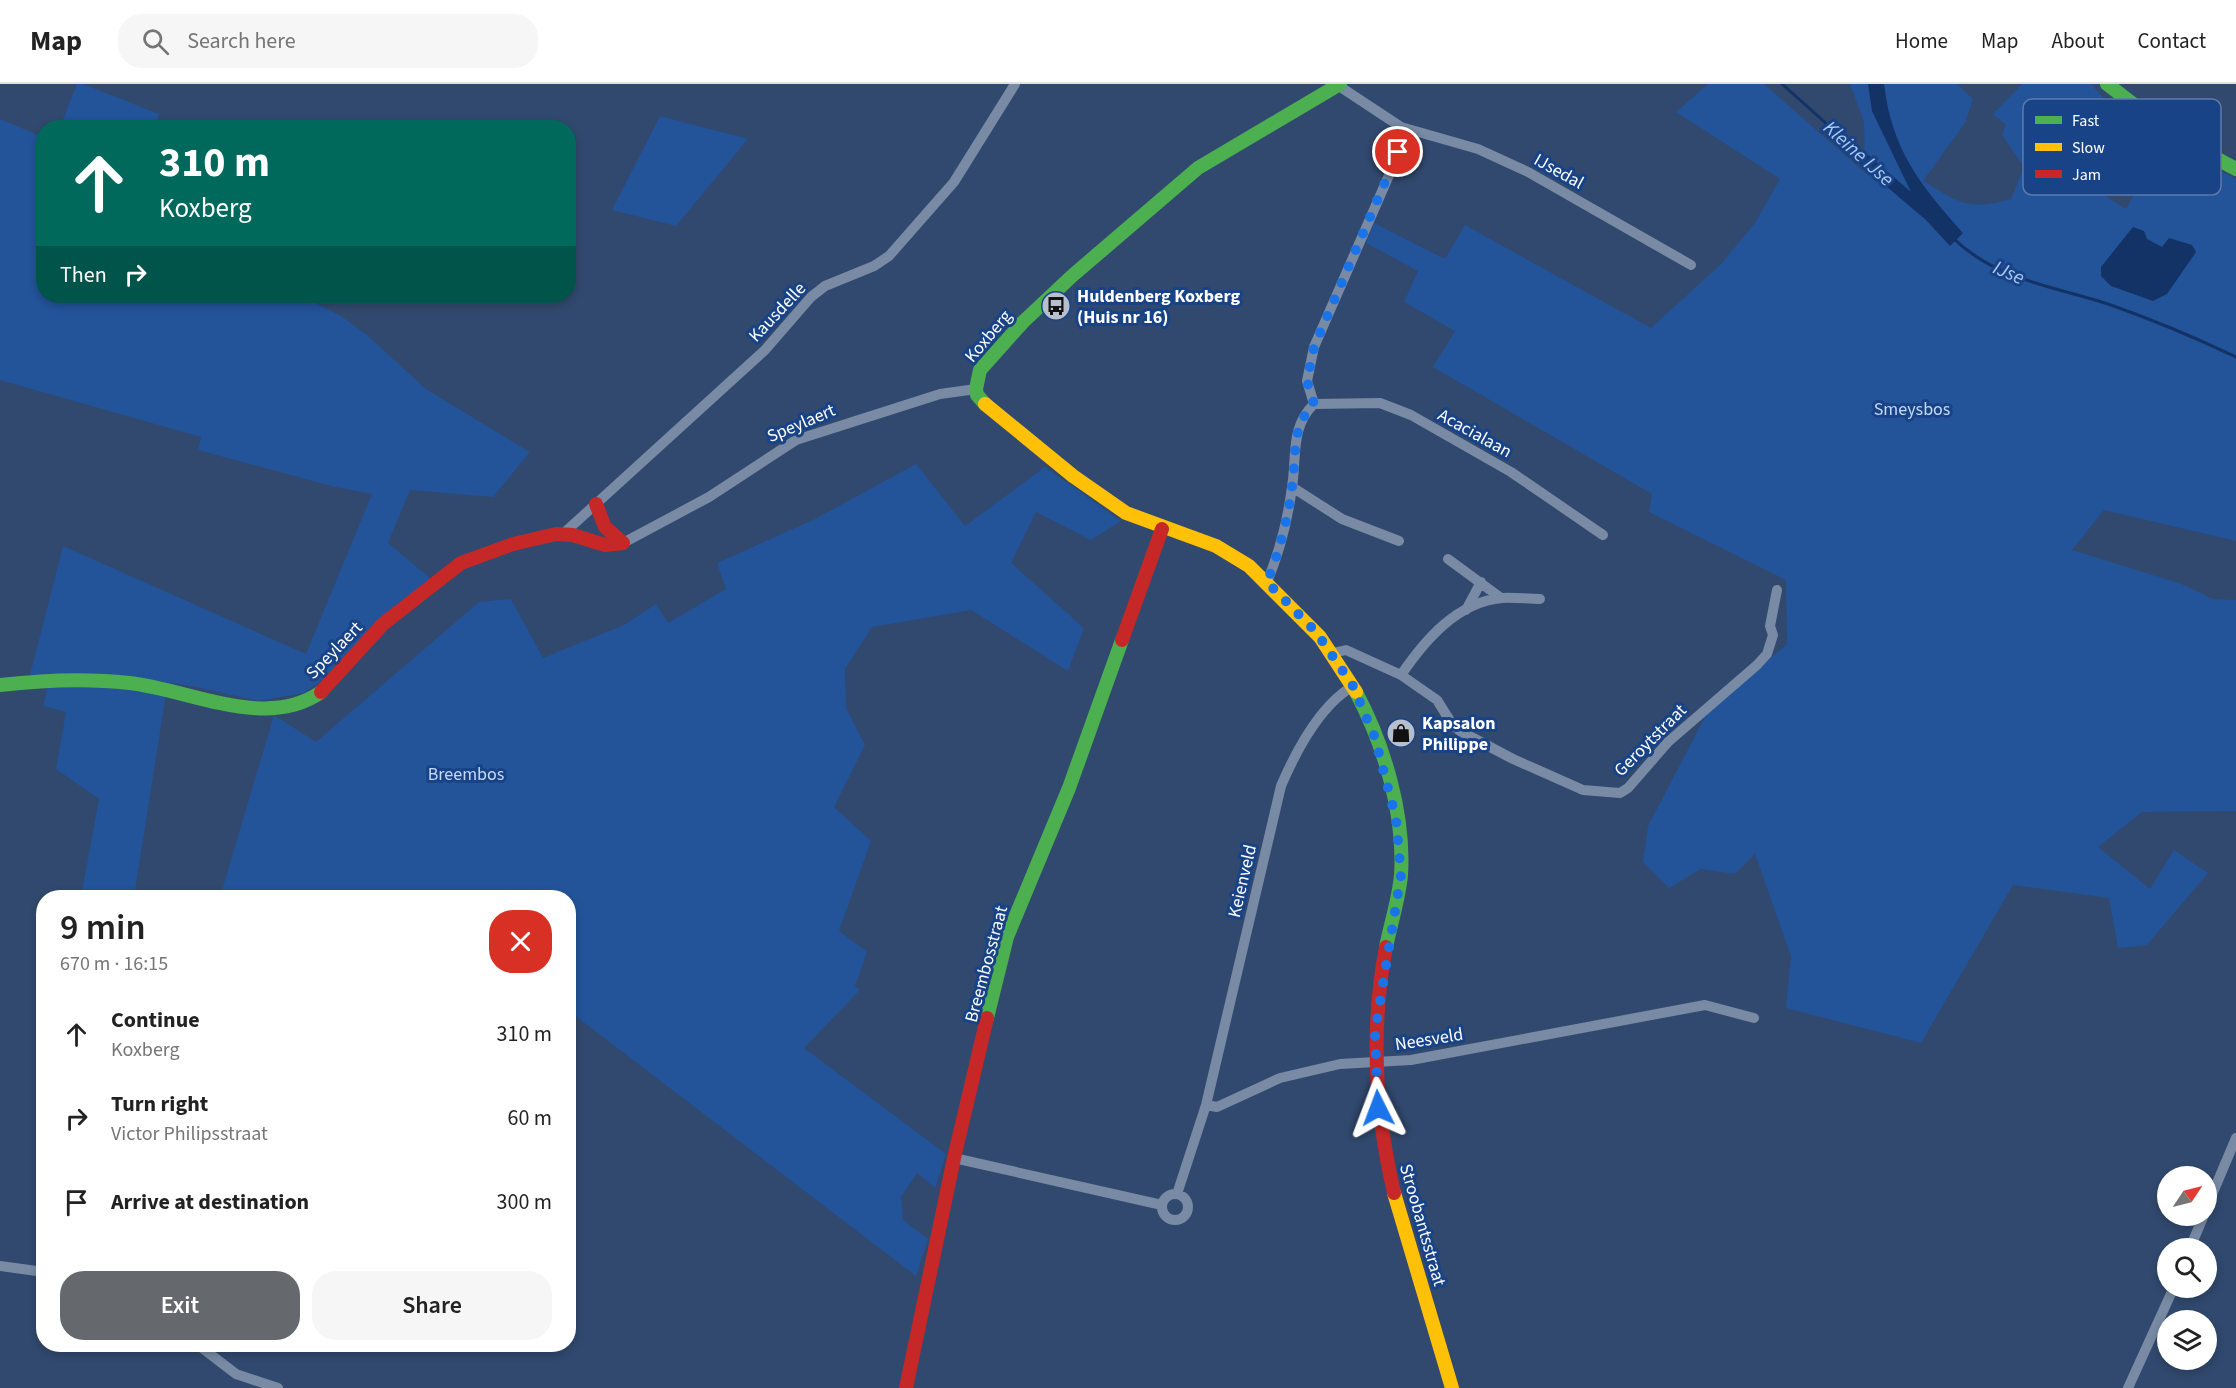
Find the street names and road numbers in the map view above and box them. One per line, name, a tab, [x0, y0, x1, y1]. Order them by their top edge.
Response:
street label: IJsedal	[1529, 148, 1588, 195]
street label: Kausdelle	[743, 277, 812, 348]
street label: Koxberg	[959, 305, 1018, 368]
street label: Speylaert	[763, 398, 839, 449]
street label: Acacialaan	[1433, 403, 1516, 464]
street label: Speylaert	[300, 616, 368, 685]
street label: Geroytstraat	[1609, 699, 1692, 782]
street label: Keienveld	[1222, 842, 1263, 920]
street label: Breembosstraat	[959, 903, 1014, 1025]
street label: Neesveld	[1393, 1022, 1465, 1057]
street label: Stroobantsstraat	[1393, 1161, 1452, 1289]

